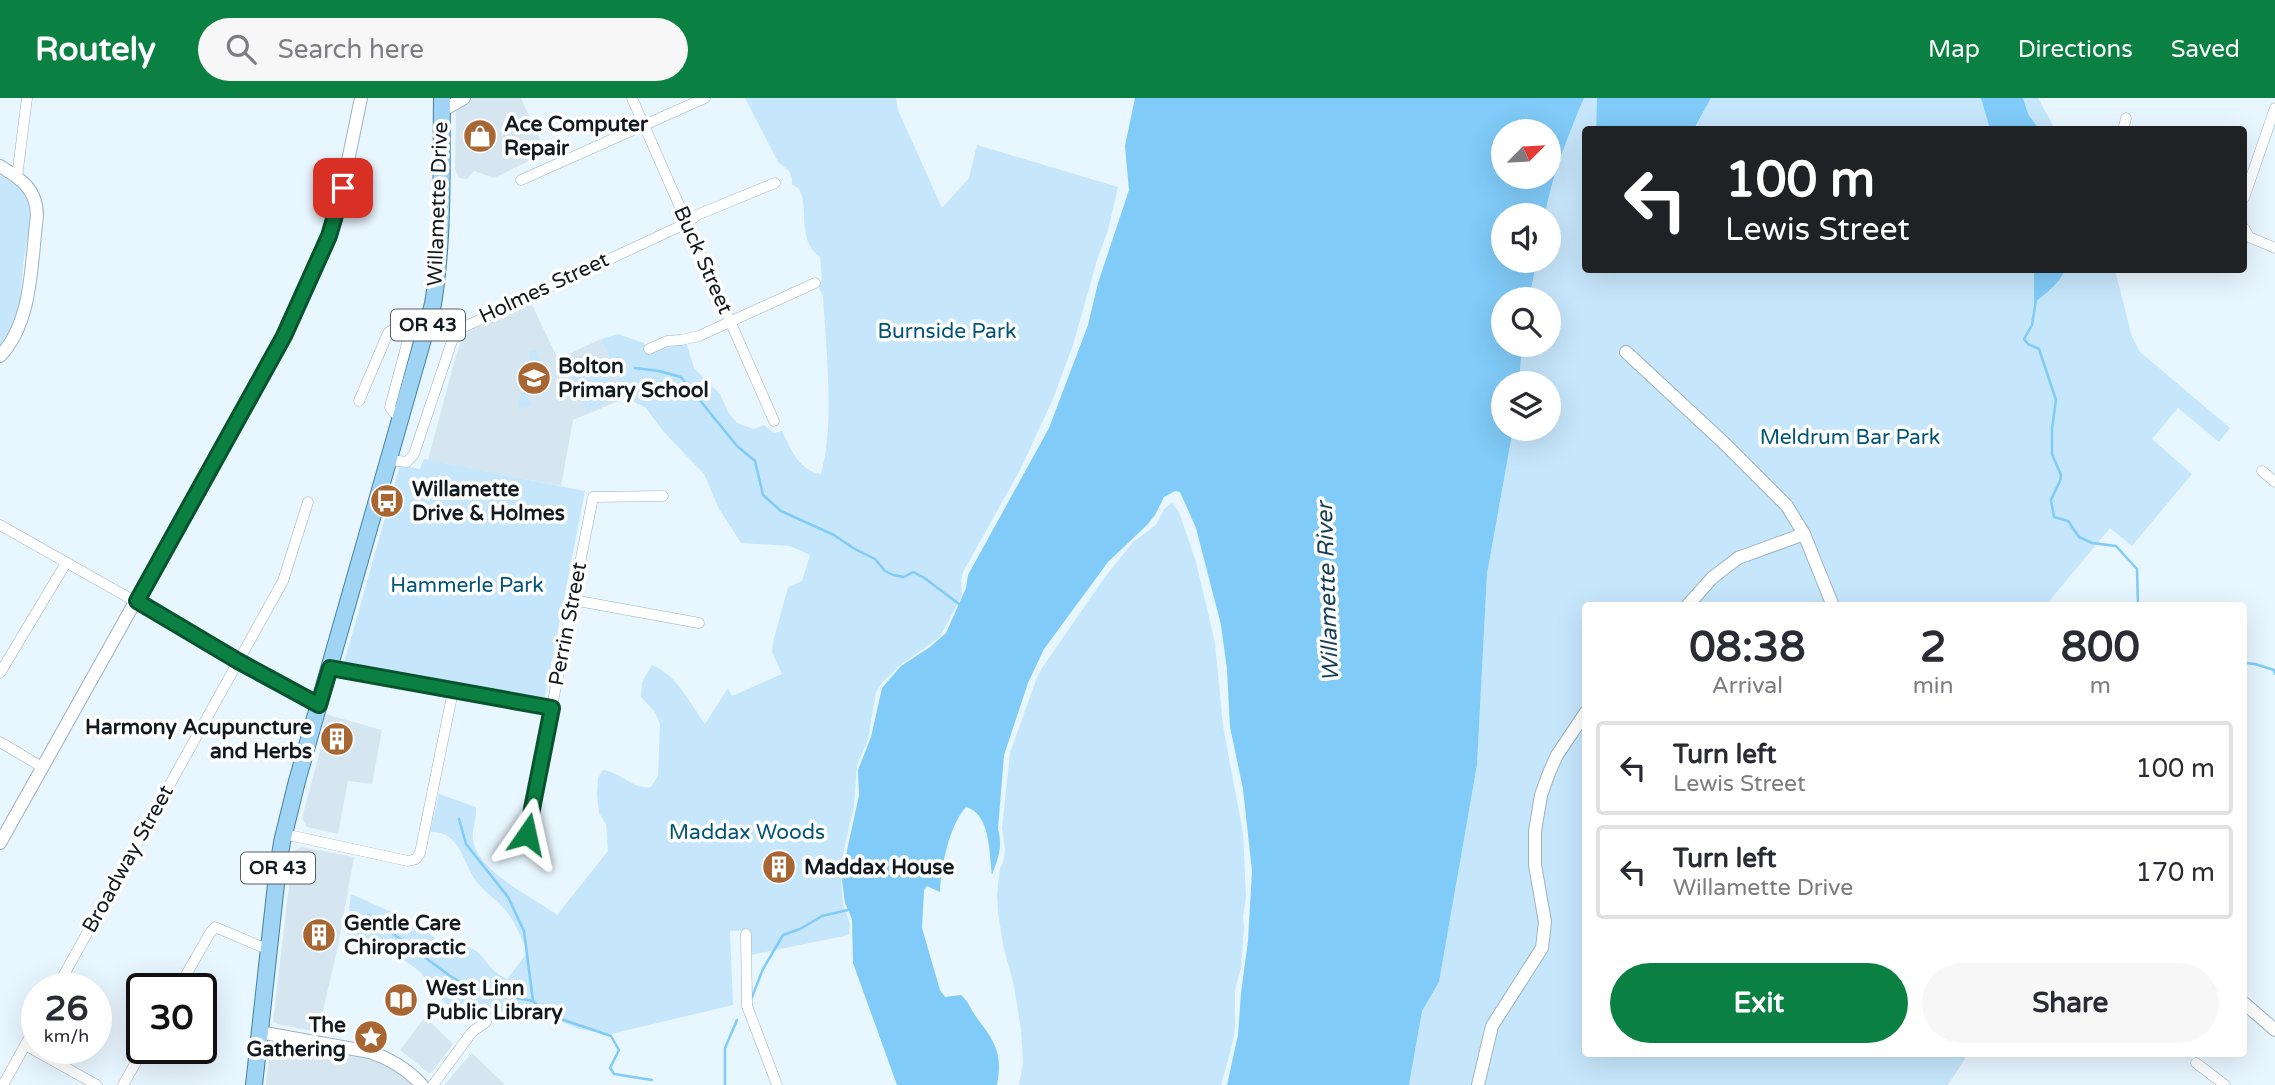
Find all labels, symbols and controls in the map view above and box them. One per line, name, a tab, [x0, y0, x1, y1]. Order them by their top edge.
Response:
search box	[198, 18, 688, 81]
text: Routely	[35, 30, 156, 69]
icon: search	[222, 30, 260, 68]
text: Search here	[278, 34, 424, 65]
text: Map	[1928, 35, 1980, 64]
text: Directions	[2018, 35, 2133, 64]
text: Saved	[2171, 35, 2240, 64]
place label: Ace Computer Repair	[504, 112, 649, 161]
shop icon: Ace Computer Repair	[461, 117, 499, 155]
north arrow	[1491, 119, 1561, 189]
map controls	[1491, 119, 1561, 441]
street label: Willamette Drive	[423, 121, 453, 287]
text: 100 m	[1725, 151, 1875, 210]
icon: left	[1610, 154, 1701, 245]
pin	[313, 158, 373, 218]
icon: arrive	[324, 169, 362, 207]
street label: Buck Street	[668, 202, 738, 318]
button: sound	[1491, 203, 1561, 273]
text: Lewis Street	[1725, 211, 1910, 249]
street label: Holmes Street	[475, 247, 613, 329]
button: search	[1491, 287, 1561, 357]
road number: OR 43	[391, 310, 465, 341]
park label: Burnside Park	[878, 319, 1016, 344]
place label: Bolton Primary School	[558, 354, 709, 403]
school or university icon: Bolton Primary School	[515, 359, 553, 397]
button: layers	[1491, 371, 1561, 441]
park label: Meldrum Bar Park	[1760, 425, 1940, 450]
place label: Willamette Drive & Holmes	[412, 477, 565, 526]
bus stop icon: Willamette Drive & Holmes	[368, 482, 406, 520]
water label: Willamette River	[1311, 499, 1345, 682]
street label: Perrin Street	[544, 560, 592, 688]
park label: Hammerle Park	[390, 573, 544, 598]
text: 08:38	[1689, 622, 1806, 673]
text: 2	[1920, 622, 1946, 673]
text: 800	[2061, 622, 2140, 673]
text: Arrival	[1712, 672, 1783, 700]
text: min	[1913, 672, 1954, 700]
text: m	[2090, 672, 2111, 700]
place label: Harmony Acupuncture and Herbs	[85, 715, 312, 764]
building icon: Harmony Acupuncture and Herbs	[318, 720, 356, 758]
text: Turn left	[1673, 739, 1776, 770]
icon: left	[1614, 749, 1652, 787]
text: 100 m	[2135, 753, 2215, 784]
text: Lewis Street	[1673, 770, 1806, 798]
street label: Broadway Street	[77, 781, 179, 937]
position arrow	[490, 797, 564, 871]
park label: Maddax Woods	[669, 820, 825, 845]
text: Turn left	[1673, 843, 1776, 874]
building icon: Maddax House	[760, 848, 798, 886]
road number: OR 43	[241, 852, 315, 884]
icon: left	[1614, 853, 1652, 891]
place label: Maddax House	[804, 855, 954, 880]
text: 170 m	[2135, 857, 2215, 888]
text: Willamette Drive	[1673, 874, 1853, 902]
place label: Gentle Care Chiropractic	[344, 911, 466, 960]
building icon: Gentle Care Chiropractic	[300, 916, 338, 954]
button: Exit	[1610, 963, 1908, 1043]
button: Share	[1922, 963, 2219, 1043]
speed limit sign: 30	[126, 973, 217, 1064]
place label: West Linn Public Library	[426, 976, 564, 1025]
library icon: West Linn Public Library	[382, 981, 420, 1019]
text: 26	[45, 988, 88, 1030]
place label: The Gathering	[247, 1013, 346, 1062]
place icon: The Gathering	[352, 1018, 390, 1056]
text: km/h	[44, 1025, 89, 1047]

